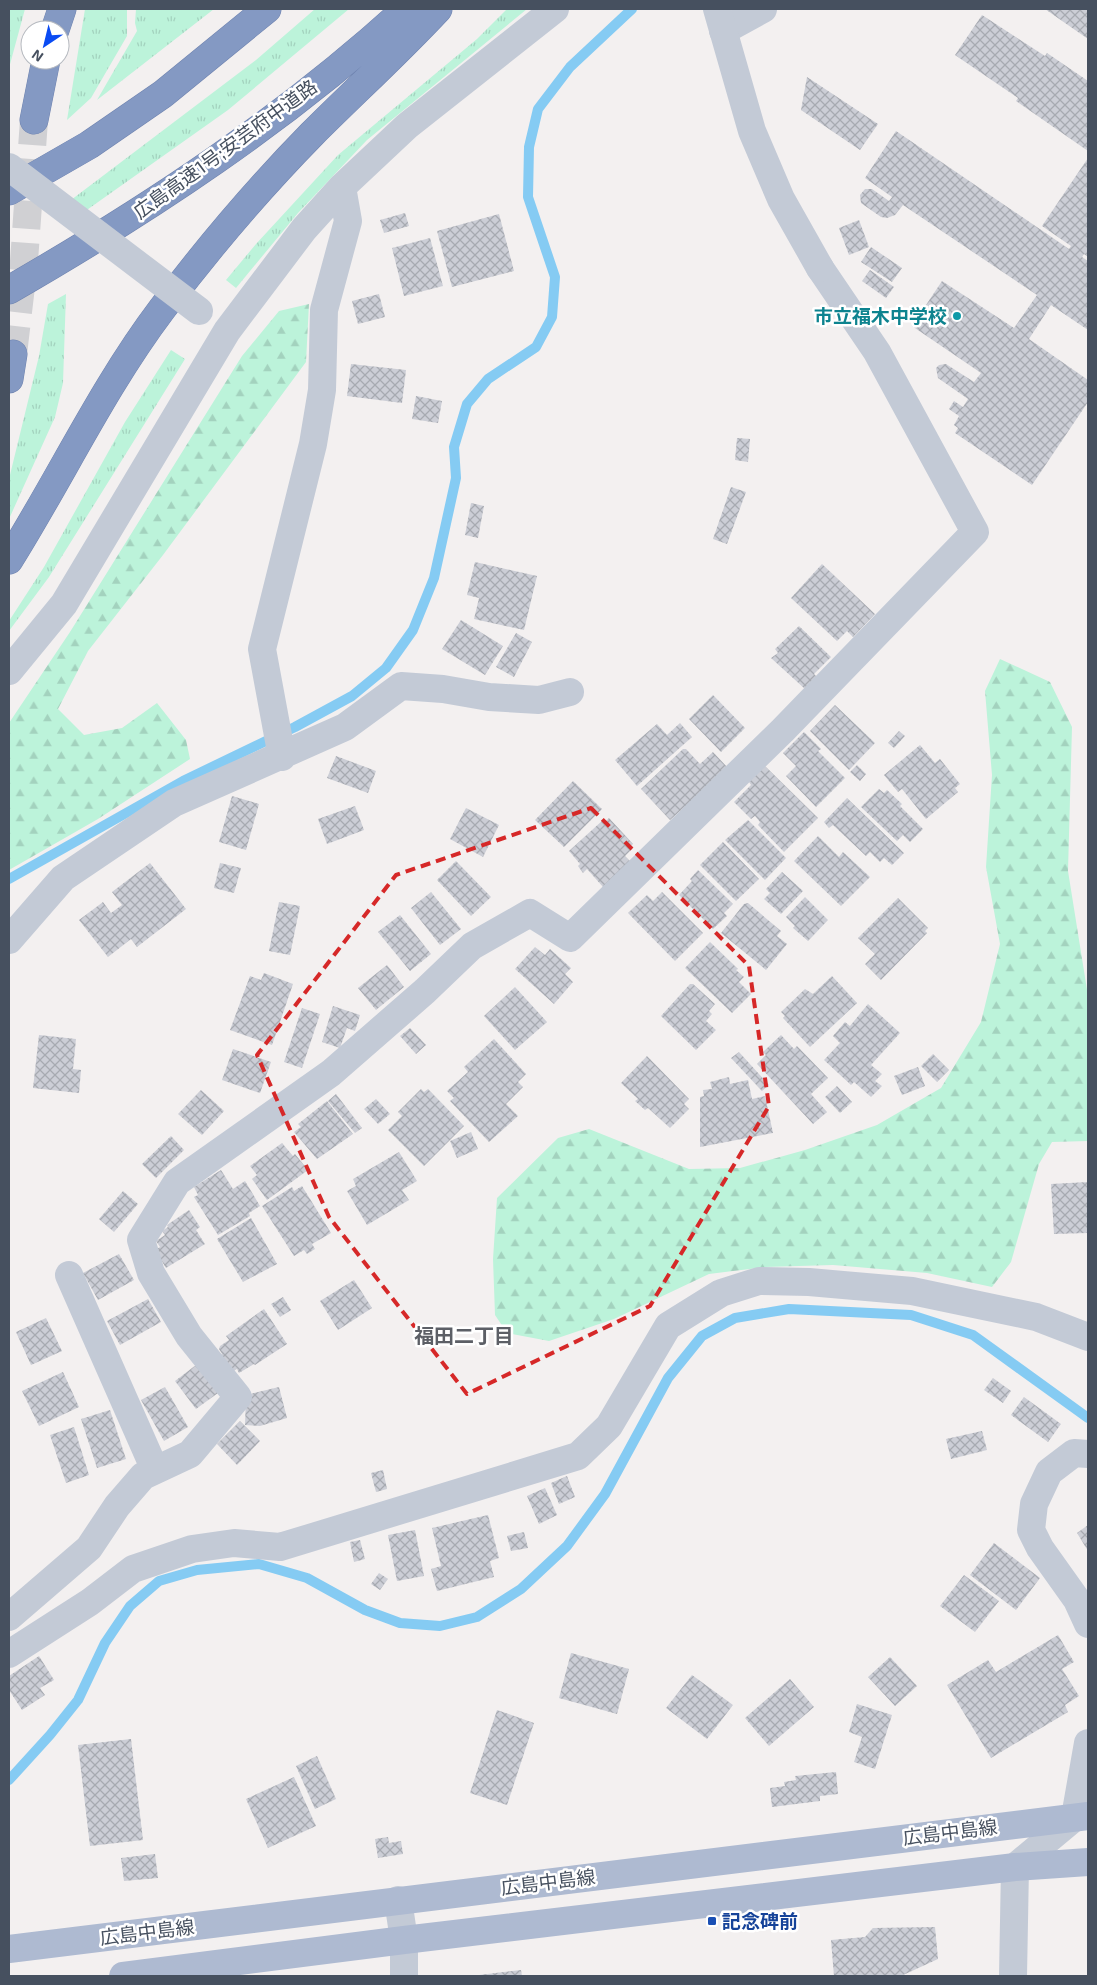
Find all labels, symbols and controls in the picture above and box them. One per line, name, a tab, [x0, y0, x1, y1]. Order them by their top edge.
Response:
north arrow	[20, 20, 70, 70]
text: N	[28, 46, 46, 66]
street label: 広島高速1号;安芸府中道路	[129, 74, 321, 223]
place label: 市立福木中学校	[814, 304, 947, 327]
marker: 市立福木中学校	[951, 310, 963, 322]
district label: 福田二丁目	[414, 1323, 514, 1347]
street label: 広島中島線	[901, 1814, 998, 1849]
street label: 広島中島線	[499, 1864, 596, 1899]
place label: 記念碑前	[722, 1909, 798, 1932]
street label: 広島中島線	[98, 1914, 195, 1949]
marker: 記念碑前	[706, 1915, 718, 1927]

